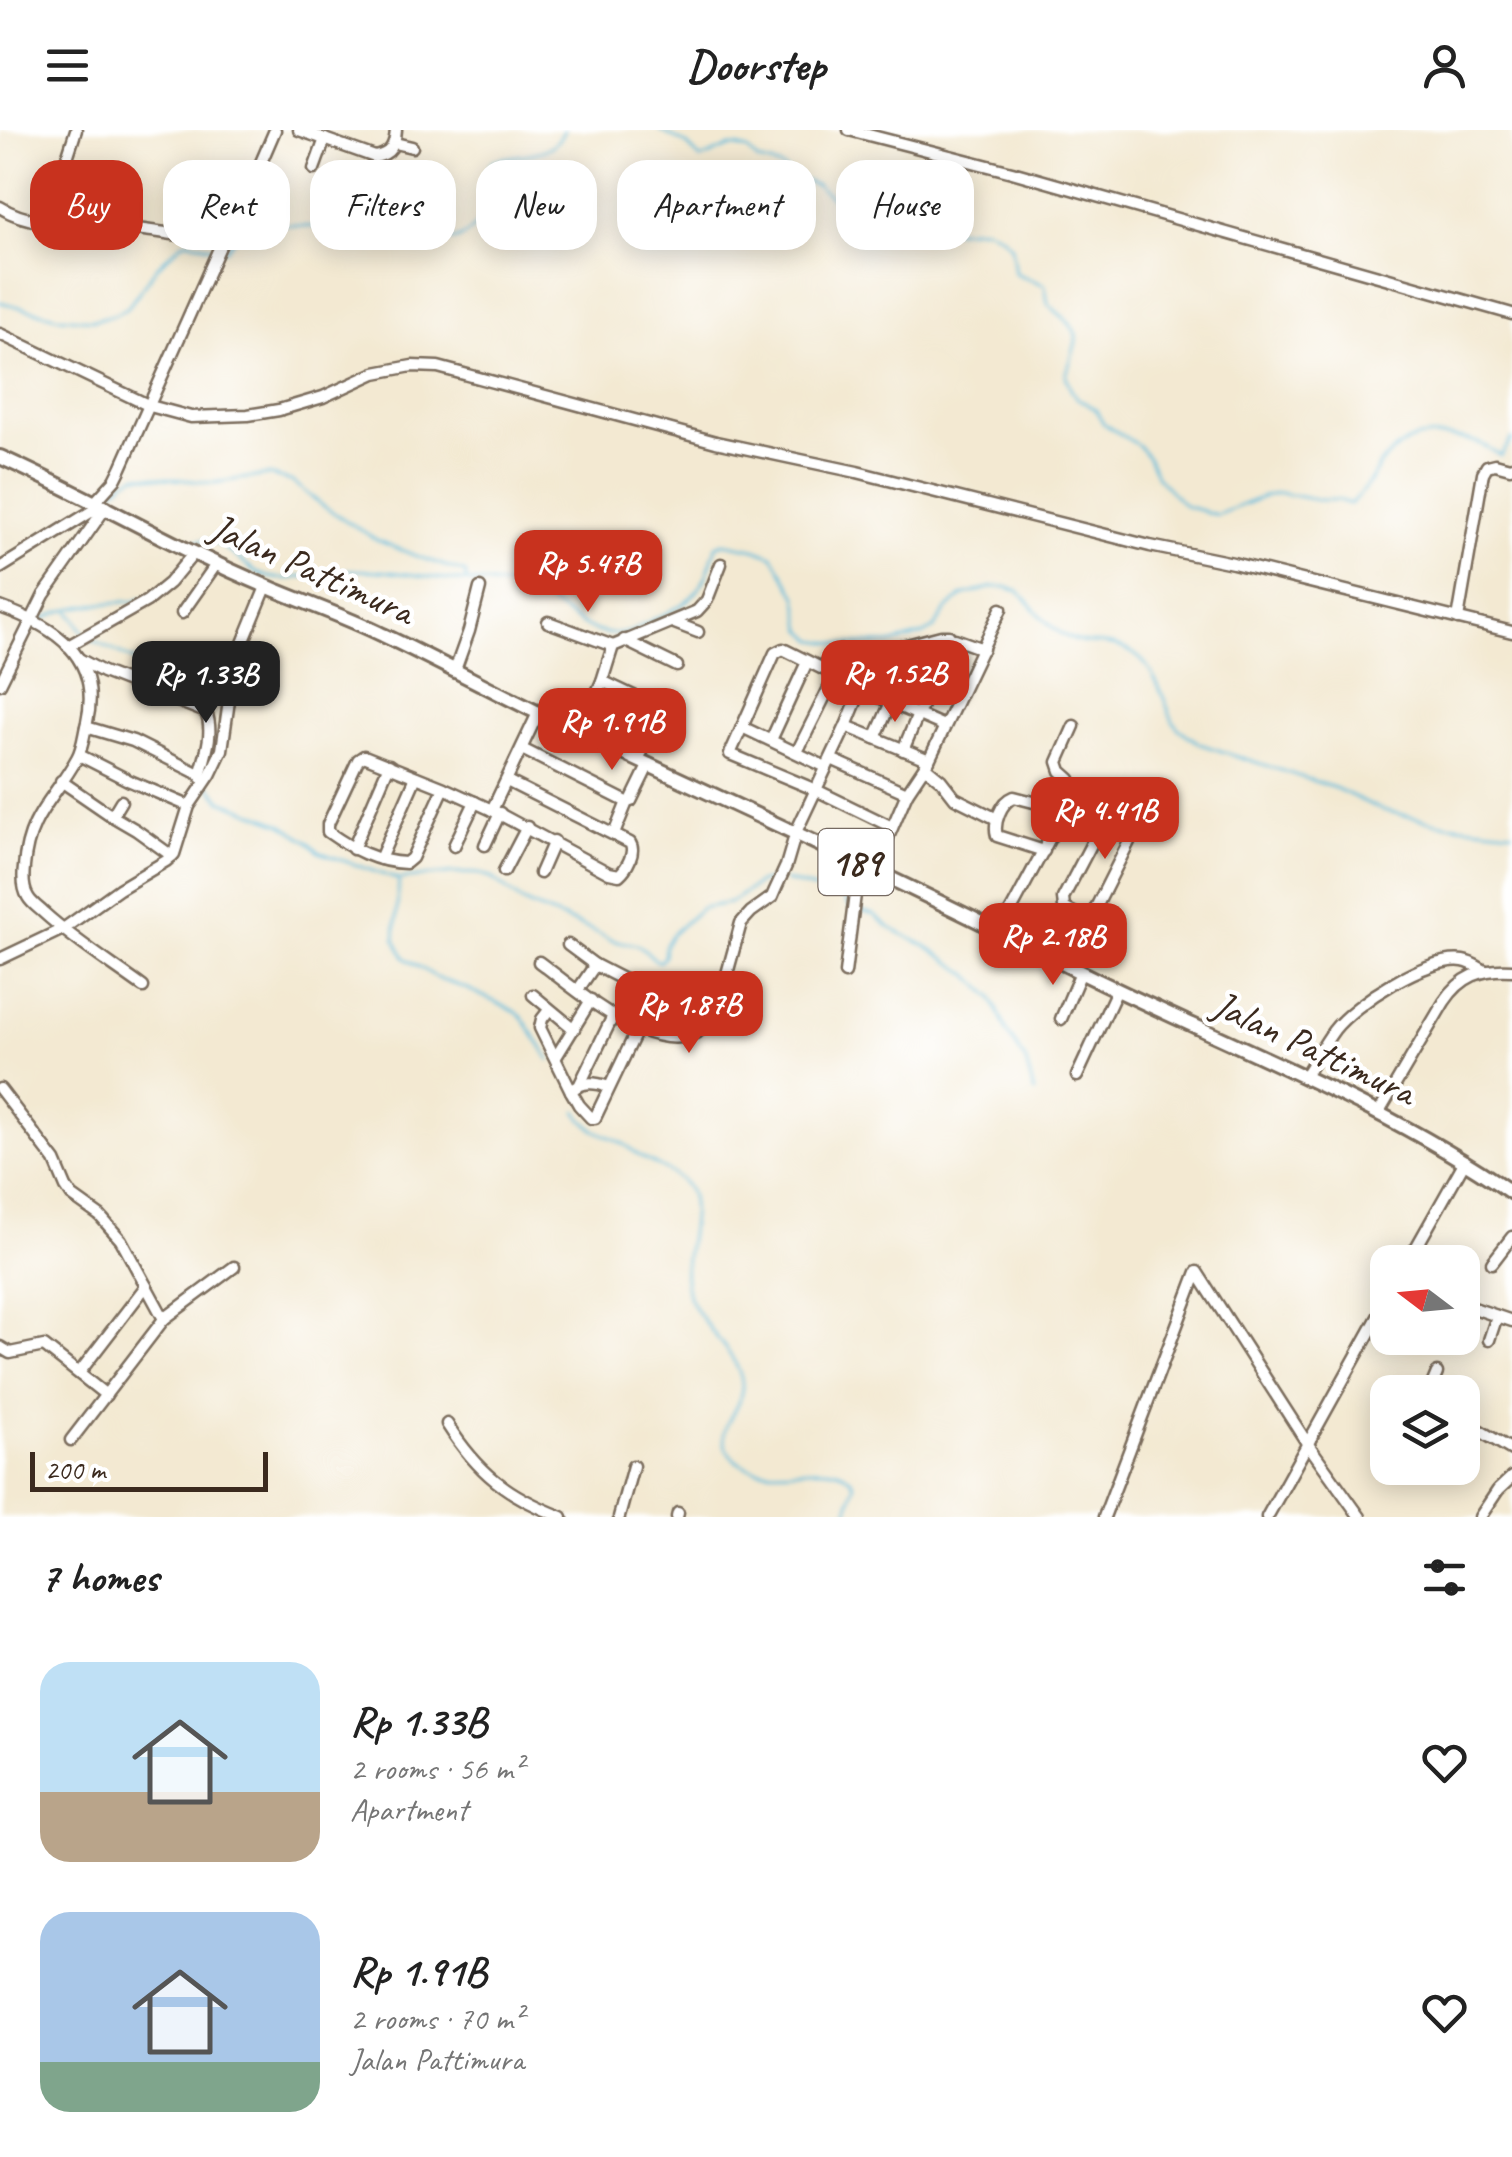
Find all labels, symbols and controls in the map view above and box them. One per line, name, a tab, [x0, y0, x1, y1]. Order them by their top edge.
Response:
text: Doorstep	[687, 37, 825, 94]
icon: menu	[40, 38, 95, 93]
icon: person	[1417, 38, 1472, 93]
chip: Buy	[30, 160, 143, 250]
chip: Rent	[163, 160, 290, 250]
chip: Filters	[310, 160, 456, 250]
chip: New	[476, 160, 597, 250]
chip: Apartment	[617, 160, 816, 250]
chip: House	[836, 160, 974, 250]
street label: Jalan Pattimura	[201, 501, 425, 637]
pin: Rp 5.47B	[485, 530, 691, 615]
text: Rp 5.47B	[536, 542, 640, 583]
pin: Rp 1.52B	[792, 640, 998, 725]
pin: Rp 1.33B	[103, 641, 309, 726]
text: Rp 1.52B	[843, 652, 947, 693]
text: Rp 1.33B	[154, 653, 258, 694]
pin: Rp 1.91B	[509, 688, 715, 773]
text: Rp 1.91B	[560, 700, 664, 741]
pin: Rp 4.41B	[1002, 777, 1208, 862]
text: Rp 4.41B	[1053, 789, 1157, 830]
road number: 189	[818, 829, 894, 895]
pin: Rp 2.18B	[950, 903, 1156, 988]
text: Rp 2.18B	[1001, 915, 1105, 956]
pin: Rp 1.87B	[586, 971, 792, 1056]
street label: Jalan Pattimura	[1203, 979, 1426, 1118]
text: Rp 1.87B	[637, 983, 741, 1024]
north arrow	[1370, 1245, 1480, 1355]
map controls	[1370, 1245, 1480, 1485]
button: layers	[1370, 1375, 1480, 1485]
scale bar	[30, 1447, 268, 1492]
text: 200 m	[45, 1452, 105, 1487]
icon: filters	[1417, 1550, 1472, 1605]
text: 7 homes	[40, 1551, 158, 1604]
text: Rp 1.33B	[350, 1695, 487, 1748]
icon: home	[120, 1702, 240, 1822]
icon: heart	[1417, 1735, 1472, 1790]
text: 2 rooms · 56 m²	[350, 1748, 523, 1789]
text: Apartment	[350, 1789, 468, 1830]
text: Rp 1.91B	[350, 1945, 486, 1998]
icon: home	[120, 1952, 240, 2072]
icon: heart	[1417, 1985, 1472, 2040]
text: 2 rooms · 70 m²	[350, 1998, 523, 2039]
text: Jalan Pattimura	[350, 2039, 524, 2080]

